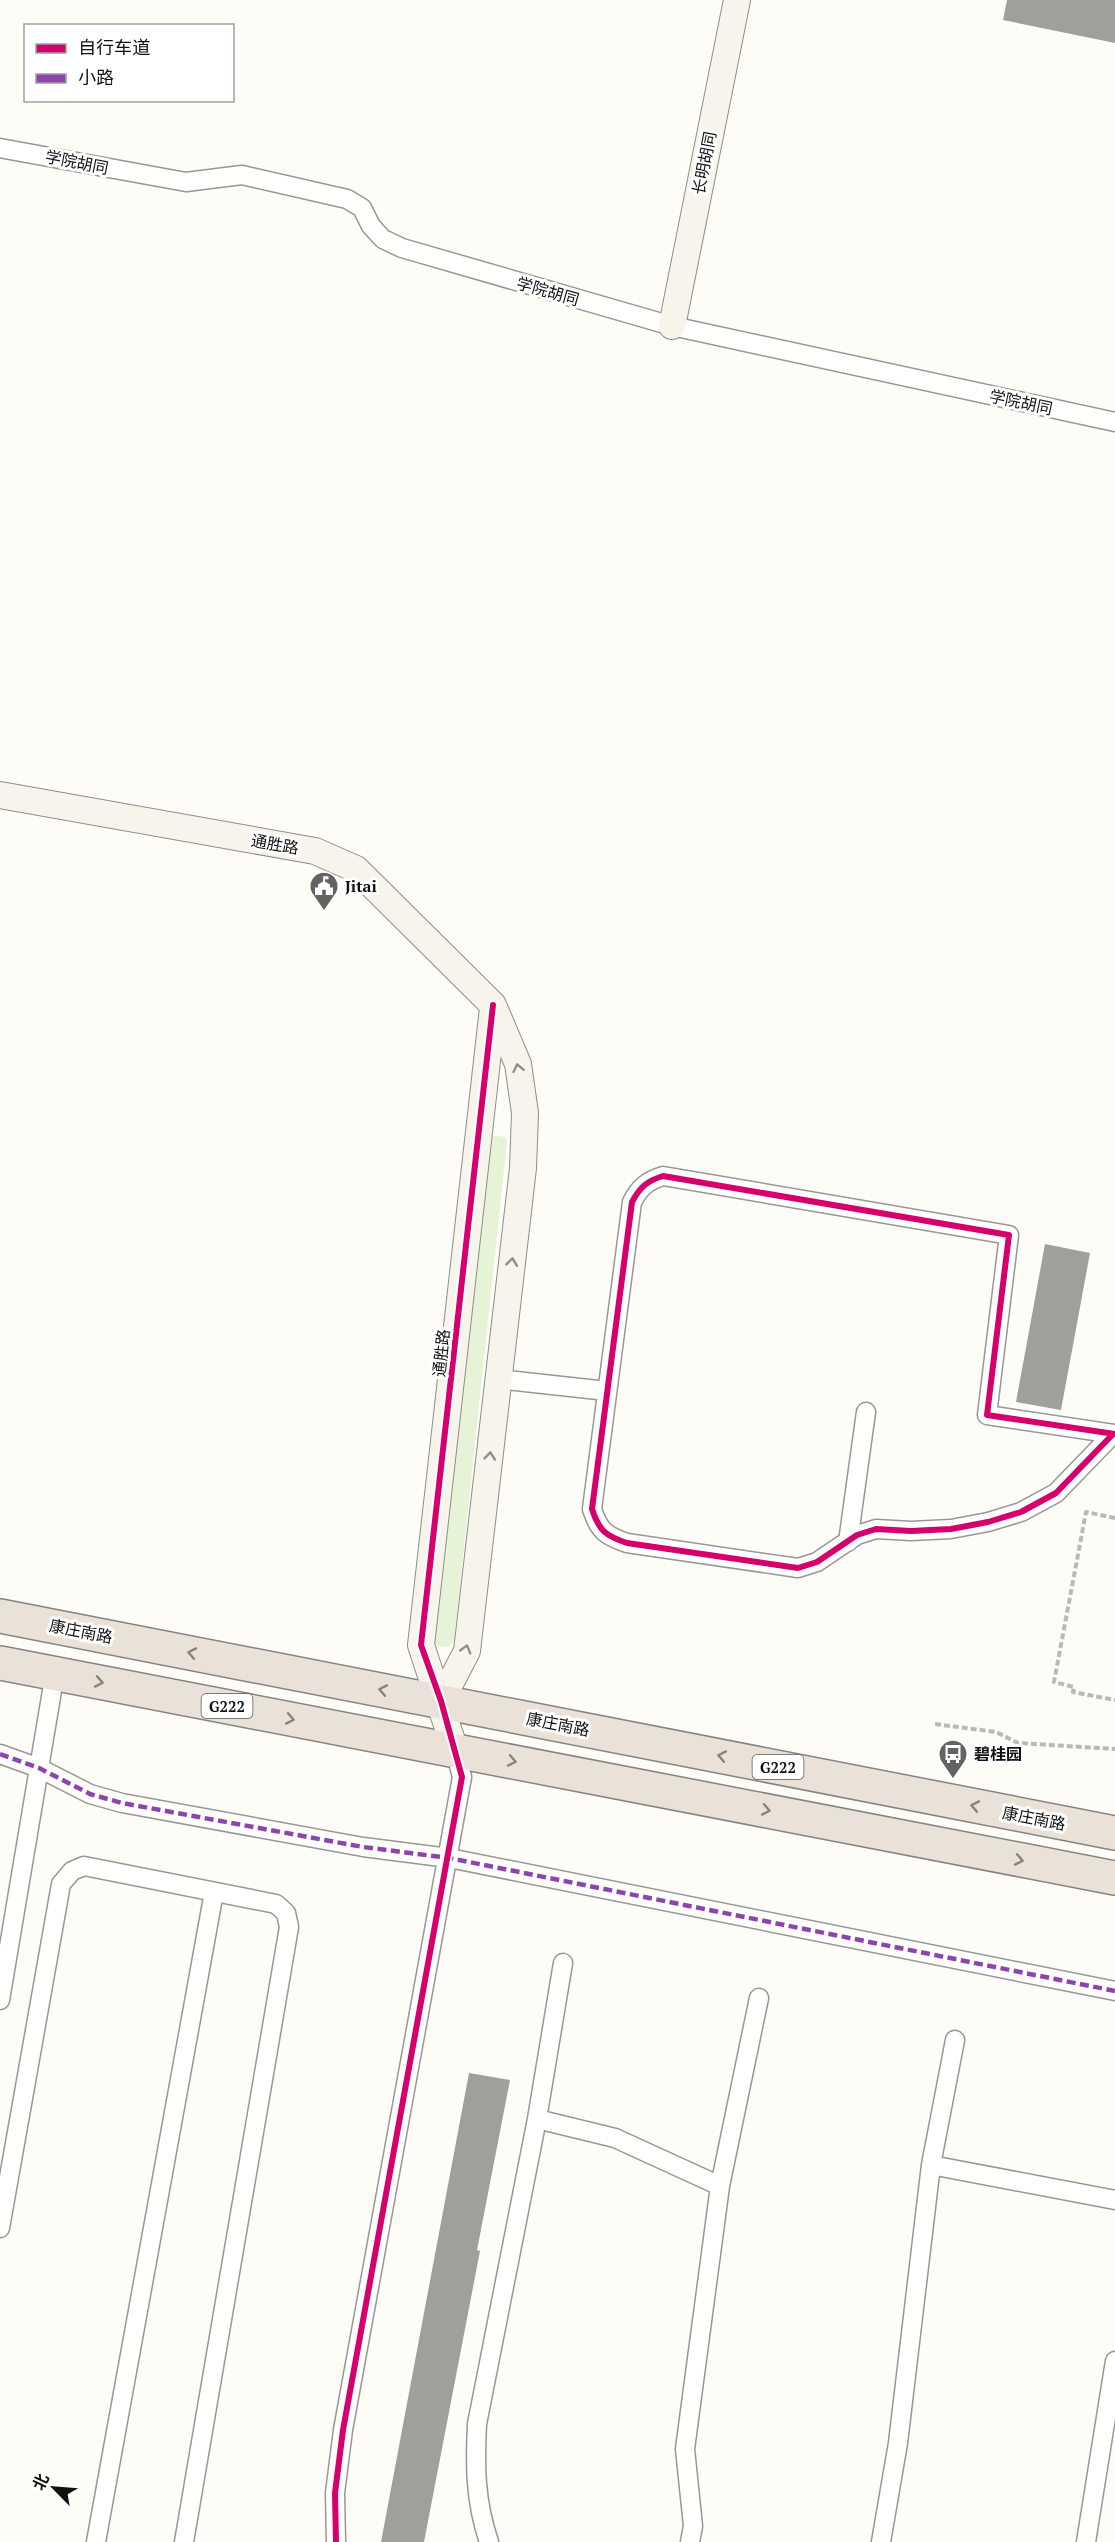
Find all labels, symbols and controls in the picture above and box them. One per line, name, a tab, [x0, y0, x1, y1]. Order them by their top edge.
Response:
legend	[24, 24, 234, 102]
text: 自行车道	[78, 35, 150, 59]
text: 小路	[78, 65, 114, 89]
street label: 长明胡同	[687, 129, 721, 197]
street label: 学院胡同	[43, 145, 111, 179]
street label: 学院胡同	[514, 272, 582, 310]
street label: 学院胡同	[987, 385, 1055, 419]
street label: 通胜路	[249, 829, 301, 859]
public building icon: Jitai	[308, 870, 340, 912]
place label: Jitai	[345, 875, 377, 897]
one-way arrow	[512, 1064, 525, 1074]
one-way arrow	[505, 1257, 518, 1267]
street label: 通胜路	[428, 1328, 454, 1378]
one-way arrow	[483, 1451, 496, 1460]
street label: 康庄南路	[47, 1614, 115, 1648]
one-way arrow	[459, 1644, 471, 1655]
one-way arrow	[187, 1647, 197, 1660]
one-way arrow	[93, 1675, 103, 1688]
one-way arrow	[379, 1684, 389, 1697]
road number: G222	[202, 1694, 252, 1718]
street label: 康庄南路	[524, 1707, 592, 1741]
one-way arrow	[285, 1712, 295, 1725]
bus stop icon: 碧桂园	[937, 1738, 969, 1780]
place label: 碧桂园	[974, 1743, 1022, 1765]
one-way arrow	[717, 1750, 727, 1763]
one-way arrow	[507, 1754, 517, 1767]
road number: G222	[752, 1755, 804, 1779]
one-way arrow	[970, 1800, 980, 1813]
street label: 康庄南路	[1000, 1801, 1068, 1835]
one-way arrow	[760, 1803, 770, 1816]
one-way arrow	[1014, 1853, 1024, 1866]
north arrow	[24, 2458, 84, 2518]
text: 北	[27, 2470, 54, 2494]

